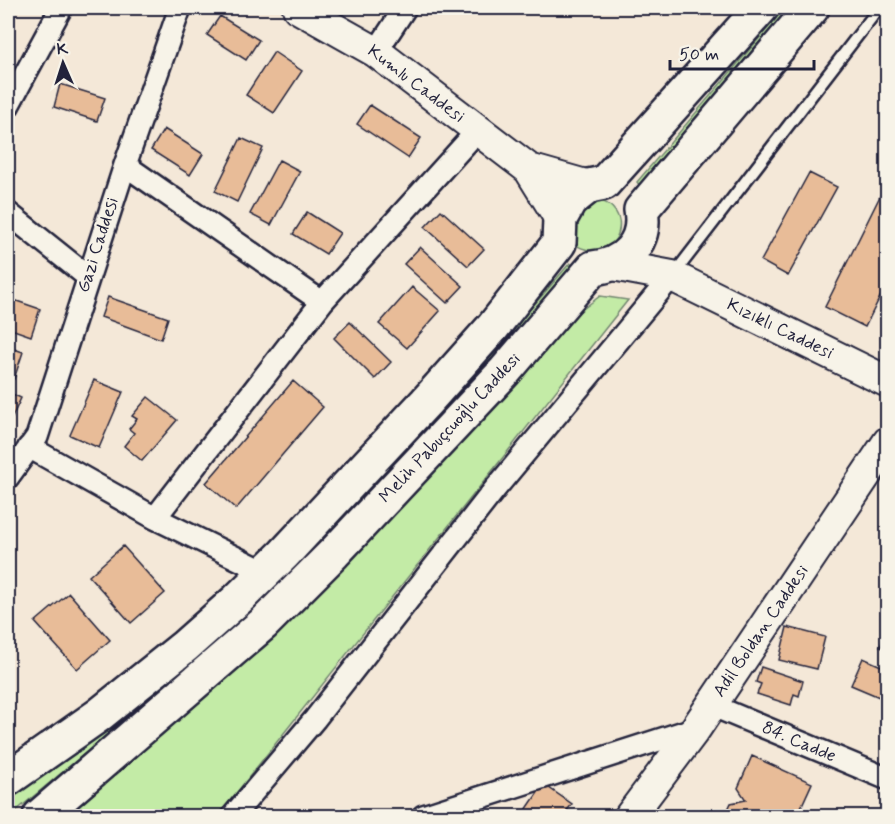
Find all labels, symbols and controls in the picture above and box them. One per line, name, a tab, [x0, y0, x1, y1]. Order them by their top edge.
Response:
north arrow	[33, 33, 93, 93]
scale bar	[670, 33, 814, 71]
text: K	[56, 39, 69, 60]
street label: Kumlu Caddesi	[362, 39, 470, 129]
text: 50 m	[679, 43, 719, 67]
street label: Gazi Caddesi	[71, 194, 125, 296]
street label: Kızıklı Caddesi	[723, 293, 837, 365]
street label: Melih Pabuçcuoğlu Caddesi	[374, 348, 526, 508]
street label: Adil Boldan Caddesi	[708, 560, 814, 702]
street label: 84. Cadde	[758, 716, 840, 768]

